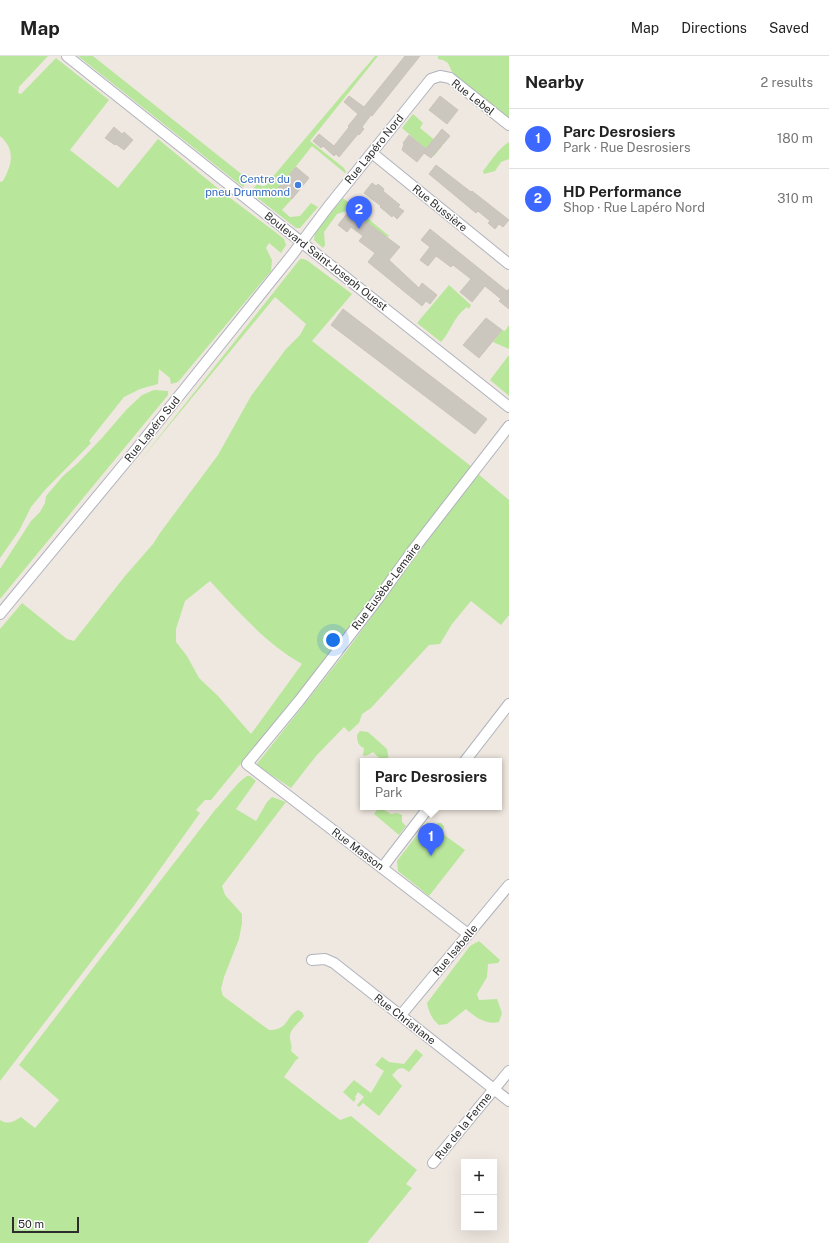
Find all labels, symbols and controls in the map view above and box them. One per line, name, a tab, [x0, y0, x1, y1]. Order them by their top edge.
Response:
text: Map	[20, 17, 60, 39]
text: Map	[631, 20, 659, 36]
text: Directions	[681, 20, 747, 36]
text: Saved	[769, 20, 809, 36]
text: Nearby	[525, 72, 584, 92]
text: 2 results	[761, 75, 813, 90]
street label: Rue Lebel	[449, 77, 497, 117]
street label: Rue Lapéro Nord	[342, 112, 406, 186]
text: Parc Desrosiers	[563, 123, 676, 140]
text: 1	[535, 131, 541, 146]
text: 180 m	[777, 131, 813, 146]
text: Park · Rue Desrosiers	[563, 140, 691, 155]
place label: Centre du pneu Drummond	[205, 173, 290, 198]
marker: Centre du pneu Drummond	[293, 180, 303, 190]
street label: Rue Bussière	[410, 182, 470, 234]
text: HD Performance	[563, 183, 682, 200]
text: 2	[534, 191, 542, 206]
text: 310 m	[777, 191, 813, 206]
pin: 2	[346, 196, 372, 229]
text: Shop · Rue Lapéro Nord	[563, 200, 705, 215]
street label: Boulevard Saint-Joseph Ouest	[262, 209, 390, 313]
street label: Rue Lapéro Sud	[122, 394, 182, 464]
street label: Rue Eusèbe-Lemaire	[349, 540, 423, 632]
your location	[323, 630, 343, 650]
popup	[360, 758, 502, 810]
text: Parc Desrosiers	[375, 768, 487, 785]
text: Park	[375, 785, 402, 800]
pin: 1	[418, 823, 444, 856]
street label: Rue Masson	[330, 826, 386, 872]
street label: Rue Isabelle	[430, 922, 480, 978]
street label: Rue Christiane	[372, 991, 438, 1047]
street label: Rue de la Ferme	[432, 1090, 494, 1162]
map controls	[461, 1159, 497, 1231]
button: +	[461, 1159, 497, 1195]
button: −	[461, 1195, 497, 1231]
scale bar	[12, 1215, 79, 1234]
text: 50 m	[18, 1218, 44, 1230]

